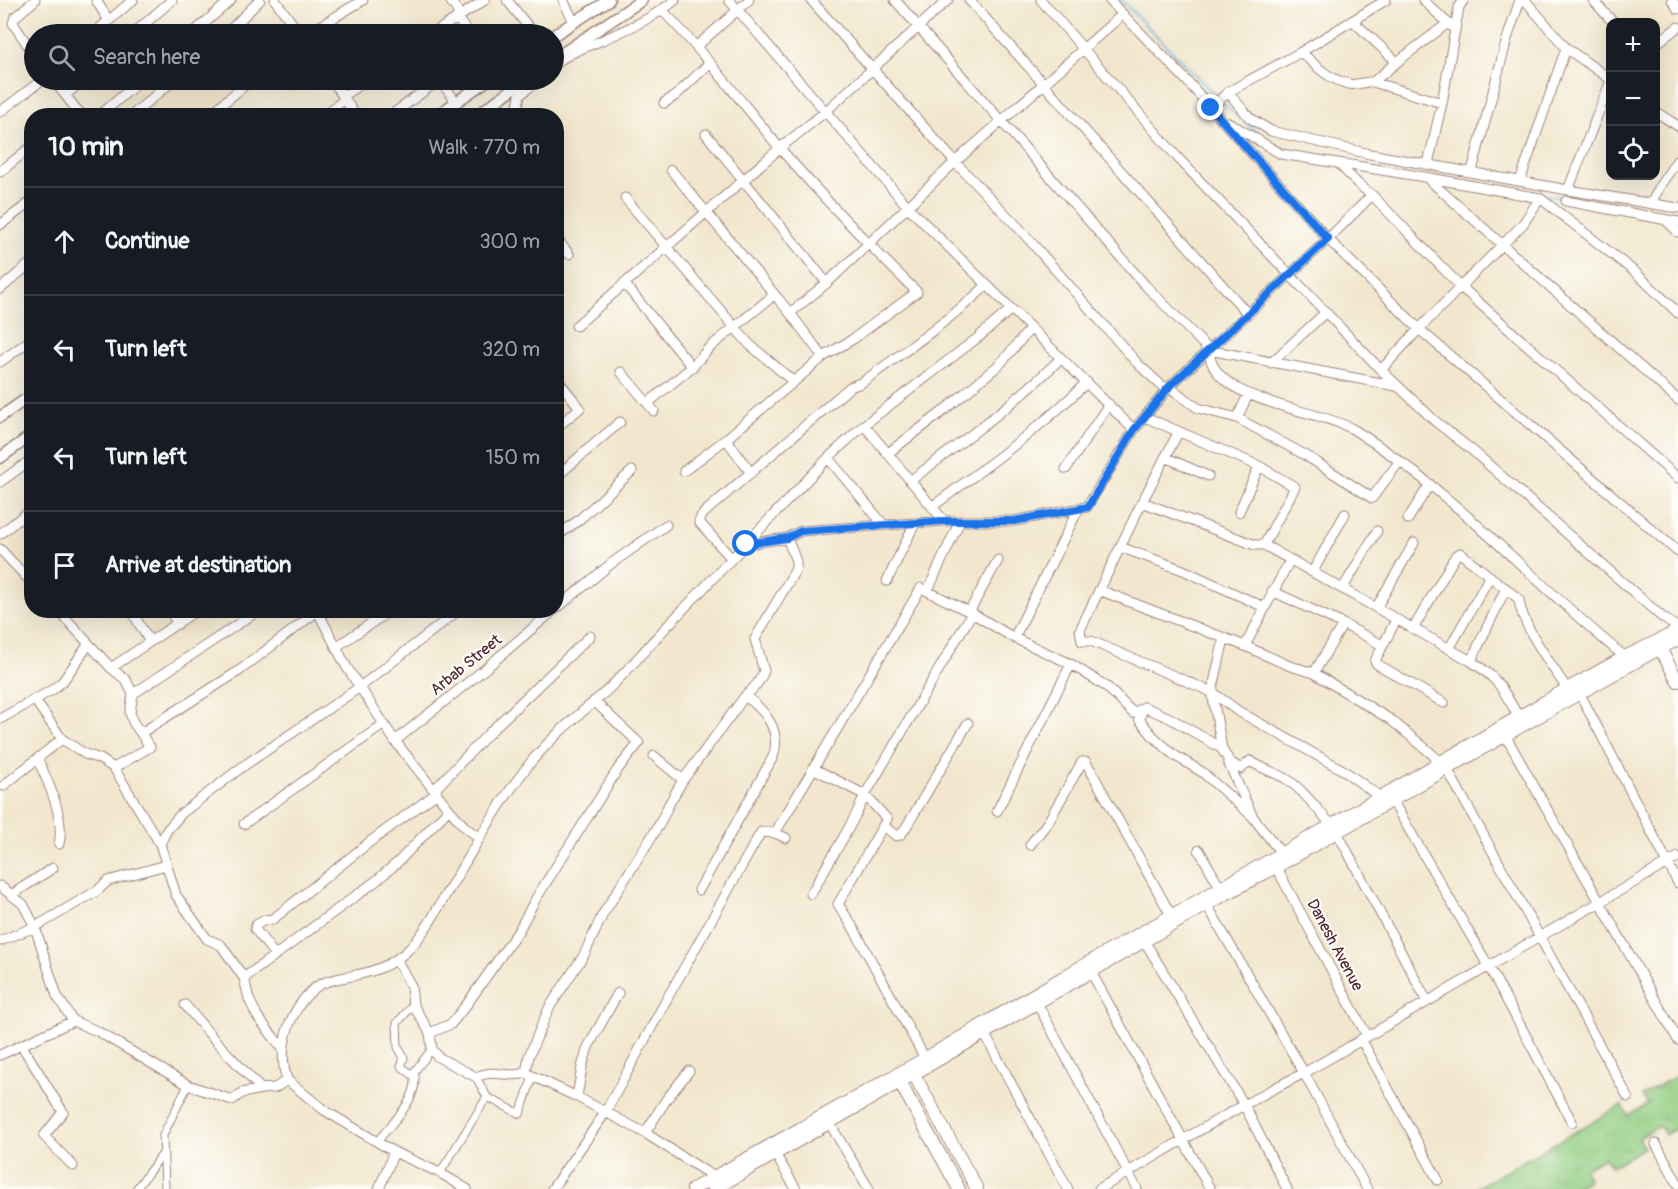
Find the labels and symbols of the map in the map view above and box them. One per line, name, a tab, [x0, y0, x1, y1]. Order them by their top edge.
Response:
route end	[1197, 94, 1223, 120]
route start	[732, 530, 758, 556]
street label: Arbab Street	[426, 630, 506, 700]
street label: Danesh Avenue	[1302, 896, 1368, 994]

